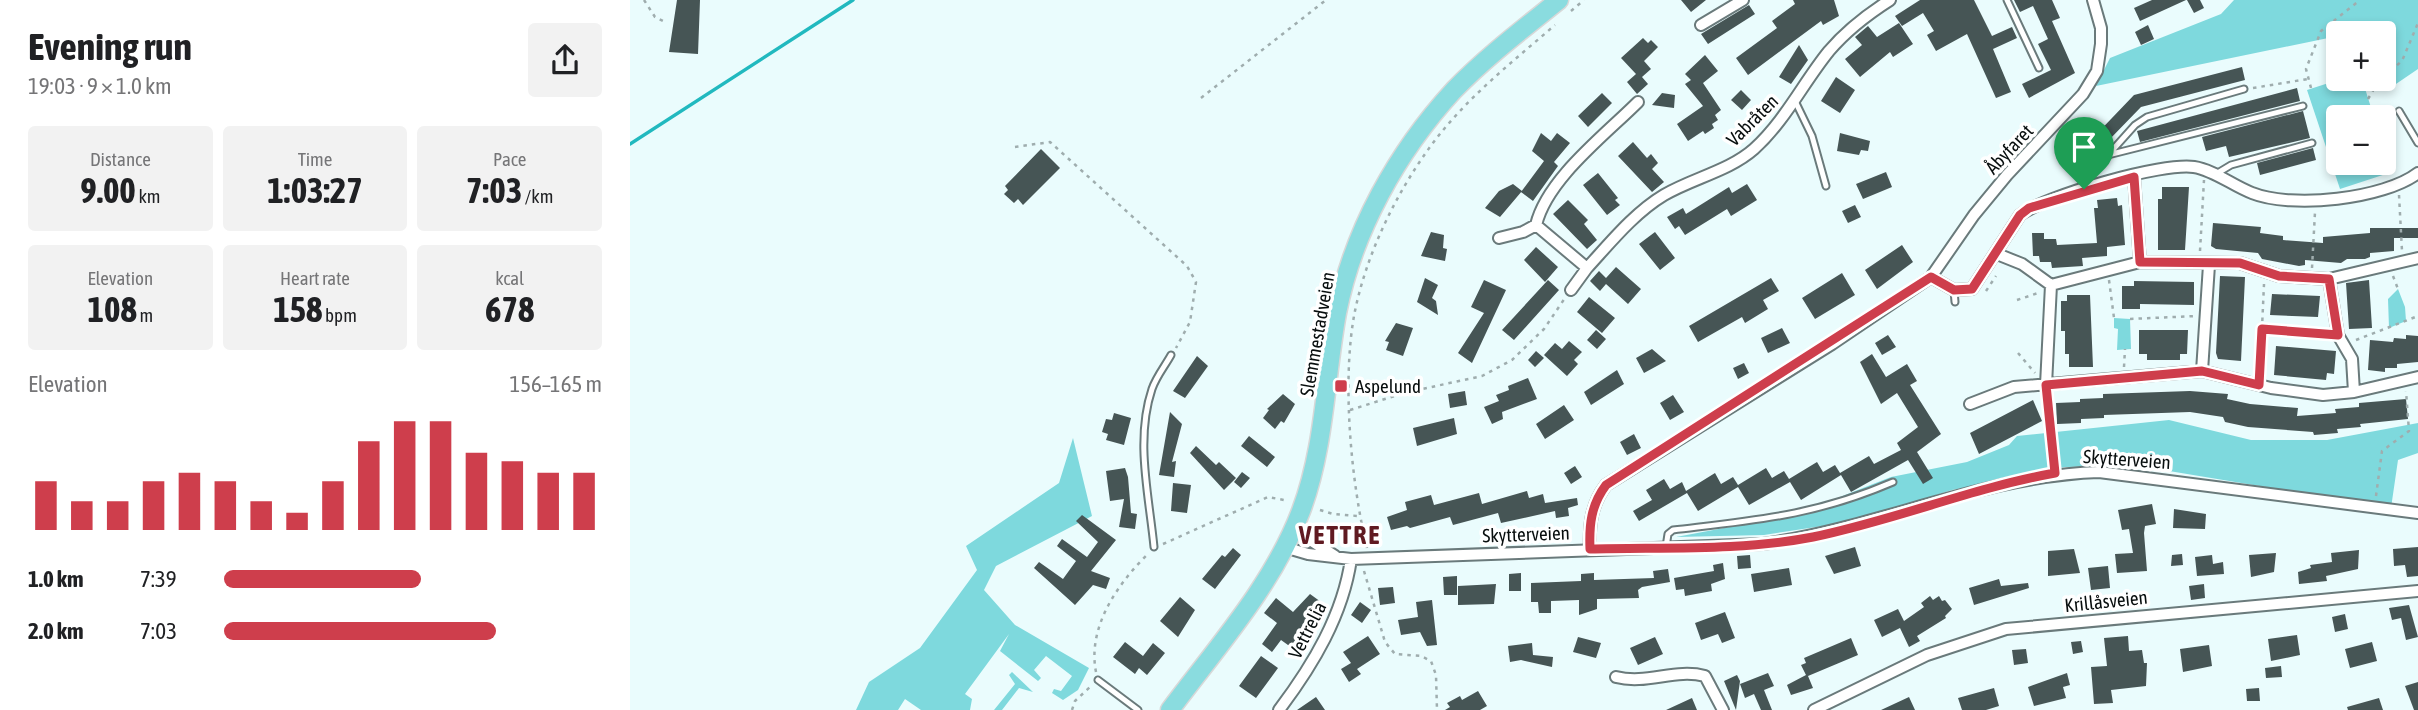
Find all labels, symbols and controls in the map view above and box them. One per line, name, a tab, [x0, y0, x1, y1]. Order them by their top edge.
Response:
map controls	[2326, 21, 2396, 175]
button: +	[2326, 21, 2396, 91]
button: share	[528, 23, 602, 97]
text: Evening run	[28, 25, 192, 68]
text: 19:03 · 9 × 1.0 km	[28, 73, 172, 99]
street label: Vabråten	[1722, 90, 1782, 150]
button: −	[2326, 105, 2396, 175]
pin	[2054, 117, 2114, 189]
street label: Åbyfaret	[1981, 120, 2037, 178]
icon: arrive	[2065, 128, 2103, 166]
text: Distance	[90, 148, 151, 170]
text: Time	[298, 148, 332, 170]
text: Pace	[493, 148, 526, 170]
text: 9.00	[80, 170, 136, 210]
text: 1:03:27	[267, 170, 363, 210]
text: 7:03	[466, 170, 522, 210]
text: km	[136, 185, 160, 207]
text: /km	[522, 185, 553, 207]
text: Elevation	[87, 267, 153, 289]
text: Heart rate	[280, 267, 350, 289]
text: kcal	[495, 267, 524, 289]
street label: Slemmestadveien	[1295, 270, 1339, 398]
text: 108	[88, 289, 137, 329]
text: 158	[273, 289, 323, 329]
text: 678	[485, 289, 534, 329]
text: m	[137, 304, 153, 326]
text: bpm	[323, 304, 357, 326]
text: Elevation	[28, 371, 108, 397]
text: 156–165 m	[509, 371, 602, 397]
place label: Aspelund	[1355, 375, 1421, 397]
marker: Aspelund	[1333, 378, 1349, 394]
street label: Skytterveien	[2083, 445, 2171, 473]
district label: VETTRE	[1298, 520, 1381, 550]
street label: Skytterveien	[1482, 521, 1570, 547]
text: 1.0 km	[28, 566, 84, 592]
text: 7:39	[140, 566, 177, 592]
street label: Krillåsveien	[2063, 586, 2149, 616]
street label: Vettrelia	[1283, 598, 1331, 662]
text: 2.0 km	[28, 618, 84, 644]
text: 7:03	[140, 618, 177, 644]

